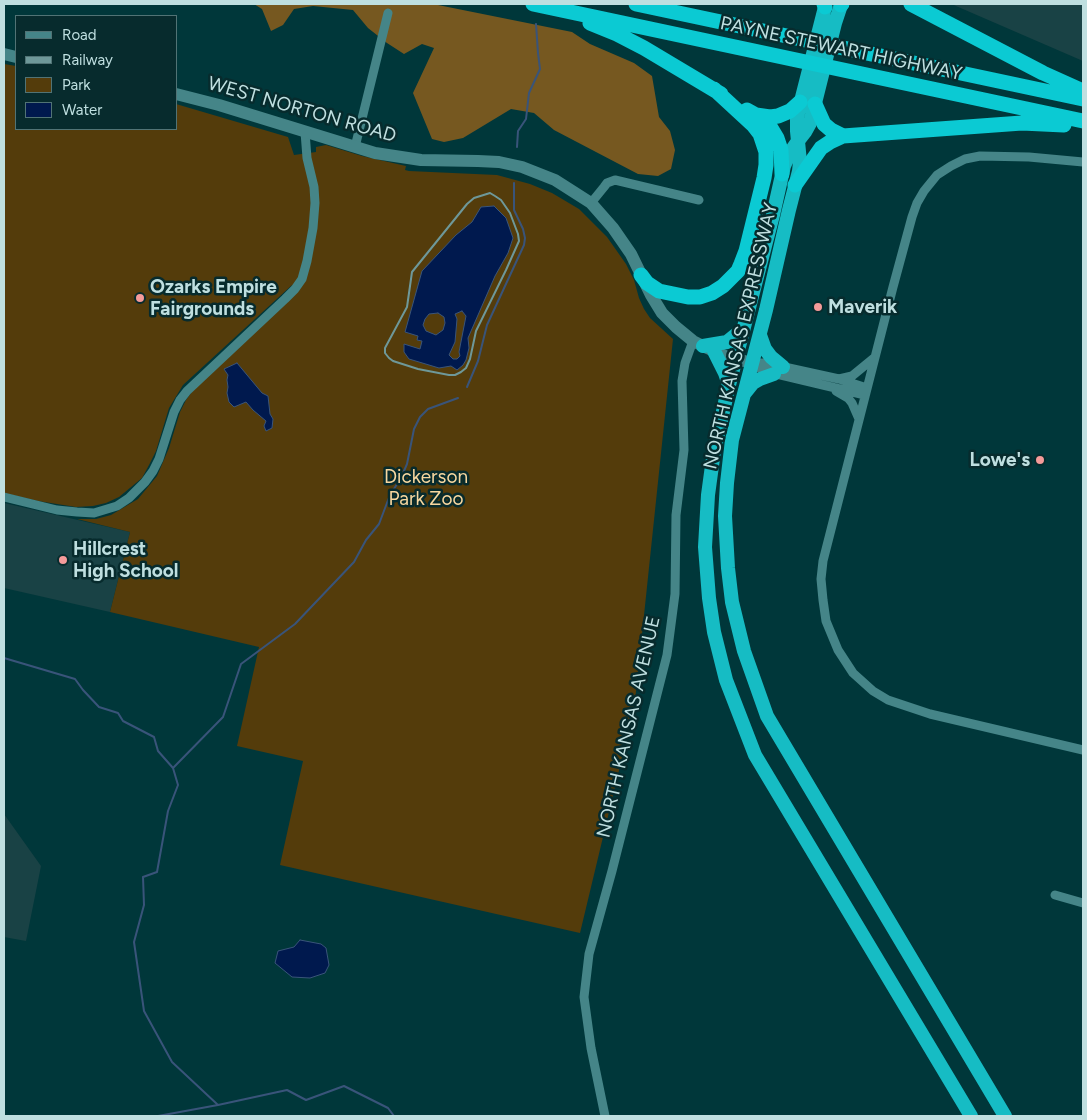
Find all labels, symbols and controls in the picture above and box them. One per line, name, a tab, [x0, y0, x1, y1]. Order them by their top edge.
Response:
street label: PAYNE STEWART HIGHWAY	[718, 12, 964, 86]
legend	[15, 15, 178, 130]
text: Road	[62, 26, 97, 44]
text: Railway	[62, 51, 113, 69]
street label: WEST NORTON ROAD	[205, 72, 399, 148]
text: Park	[62, 76, 91, 94]
text: Water	[62, 101, 102, 119]
street label: NORTH KANSAS EXPRESSWAY	[699, 200, 783, 472]
place label: Ozarks Empire Fairgrounds	[150, 276, 277, 320]
marker: Ozarks Empire Fairgrounds	[134, 292, 146, 304]
place label: Maverik	[828, 296, 897, 318]
marker: Maverik	[812, 301, 824, 313]
place label: Lowe's	[970, 449, 1030, 471]
marker: Lowe's	[1034, 454, 1046, 466]
park label: Dickerson Park Zoo	[384, 466, 468, 510]
place label: Hillcrest High School	[73, 538, 178, 582]
marker: Hillcrest High School	[57, 554, 69, 566]
street label: NORTH KANSAS AVENUE	[592, 614, 666, 840]

